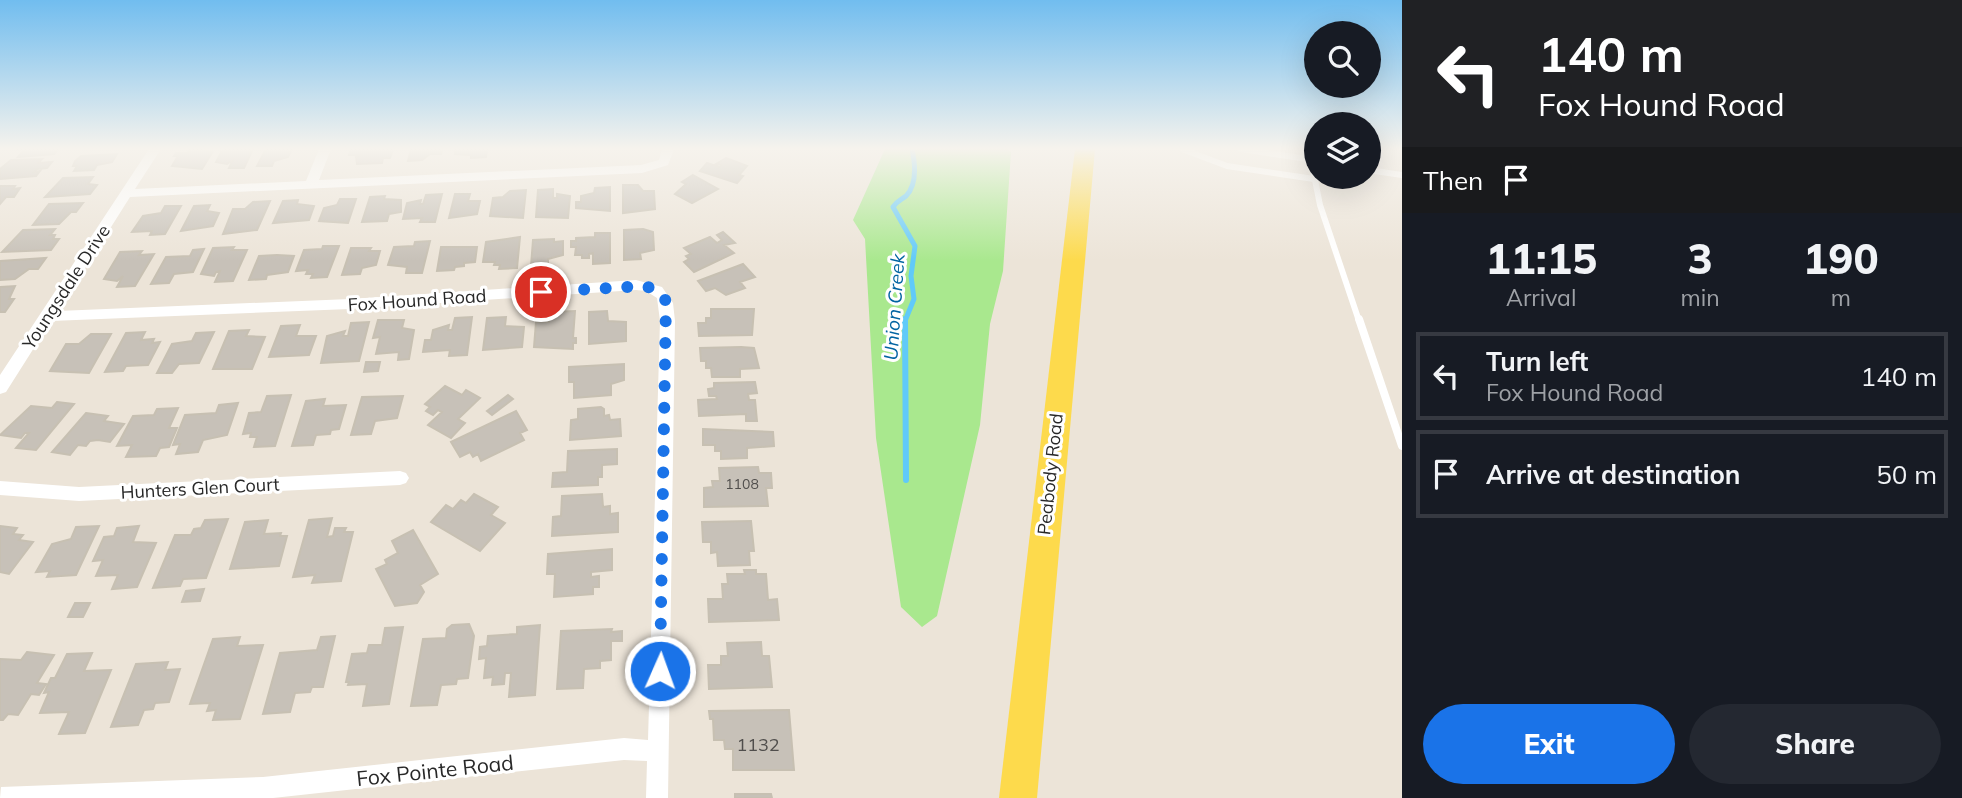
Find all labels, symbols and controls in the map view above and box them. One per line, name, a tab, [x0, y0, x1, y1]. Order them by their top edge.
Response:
map controls	[1304, 21, 1381, 189]
button: search	[1304, 21, 1381, 98]
text: 140 m	[1538, 23, 1684, 84]
icon: left	[1423, 28, 1514, 119]
text: Fox Hound Road	[1538, 84, 1785, 124]
button: layers	[1304, 112, 1381, 189]
icon: arrive	[1497, 161, 1535, 199]
text: Then	[1423, 164, 1483, 197]
street label: Youngsdale Drive	[16, 220, 115, 355]
text: 11:15	[1485, 232, 1597, 285]
text: 3	[1687, 232, 1713, 285]
text: 190	[1803, 232, 1879, 285]
water label: Union Creek	[878, 252, 910, 361]
pin	[511, 262, 571, 322]
icon: arrive	[522, 273, 560, 311]
text: Arrival	[1506, 283, 1576, 312]
text: min	[1680, 283, 1720, 312]
text: m	[1831, 283, 1851, 312]
street label: Fox Hound Road	[347, 284, 487, 316]
text: Turn left	[1486, 345, 1588, 378]
icon: left	[1427, 357, 1465, 395]
text: 140 m	[1861, 360, 1937, 393]
text: Fox Hound Road	[1486, 378, 1663, 407]
street label: Peabody Road	[1032, 412, 1068, 536]
icon: arrive	[1427, 455, 1465, 493]
text: Arrive at destination	[1486, 458, 1741, 491]
text: 50 m	[1876, 458, 1937, 491]
street label: Hunters Glen Court	[120, 472, 280, 504]
house number: 1108	[725, 475, 759, 493]
position arrow	[623, 634, 697, 708]
button: Exit	[1423, 704, 1675, 784]
button: Share	[1689, 704, 1941, 784]
house number: 1132	[736, 733, 780, 756]
street label: Fox Pointe Road	[355, 749, 515, 791]

